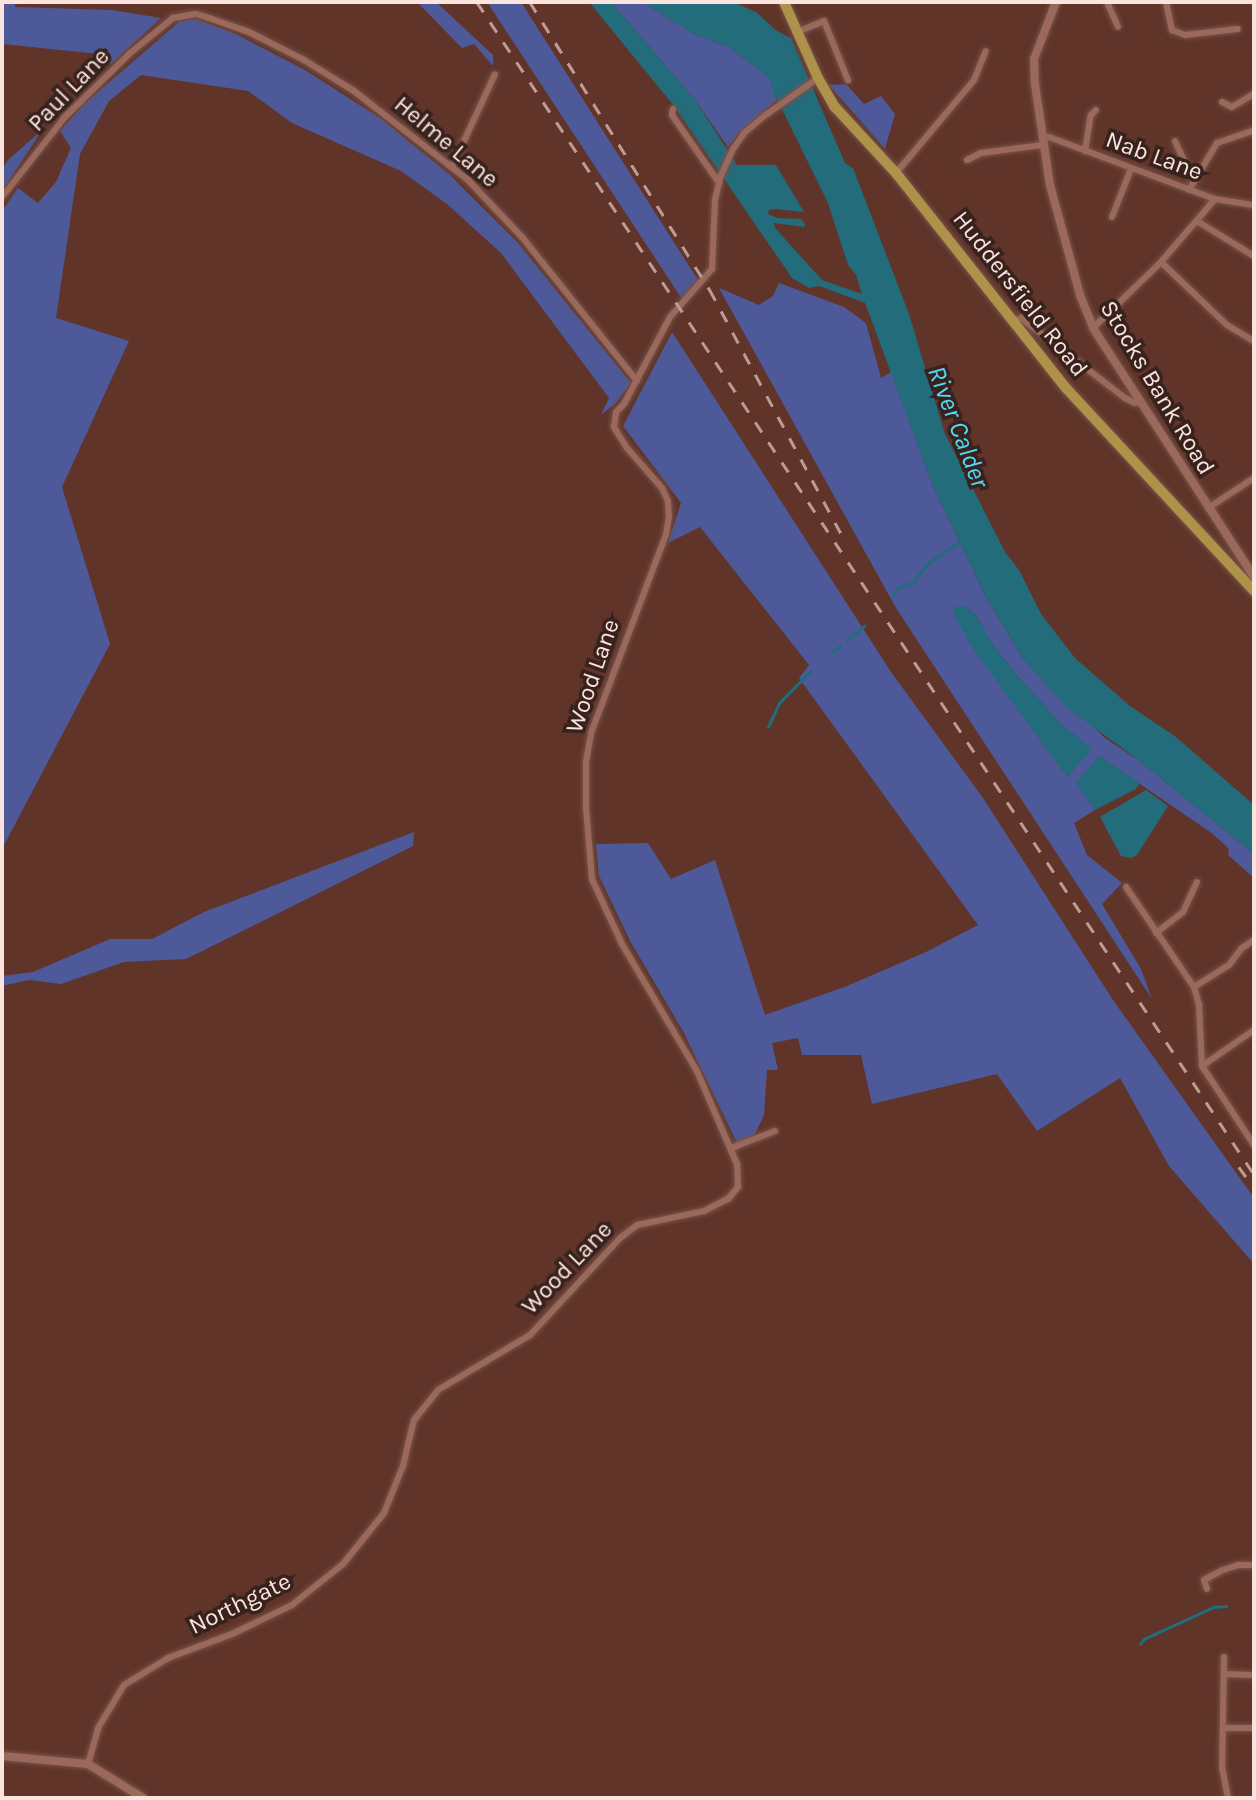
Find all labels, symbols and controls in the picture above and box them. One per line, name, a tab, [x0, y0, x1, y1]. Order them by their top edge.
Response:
street label: Paul Lane	[22, 42, 116, 138]
street label: Helme Lane	[388, 90, 504, 194]
street label: Nab Lane	[1102, 125, 1206, 187]
street label: Huddersfield Road	[946, 205, 1094, 383]
street label: Stocks Bank Road	[1094, 296, 1220, 480]
water label: River Calder	[920, 361, 996, 493]
street label: Wood Lane	[560, 615, 626, 737]
street label: Wood Lane	[516, 1216, 618, 1320]
street label: Northgate	[184, 1567, 296, 1641]

